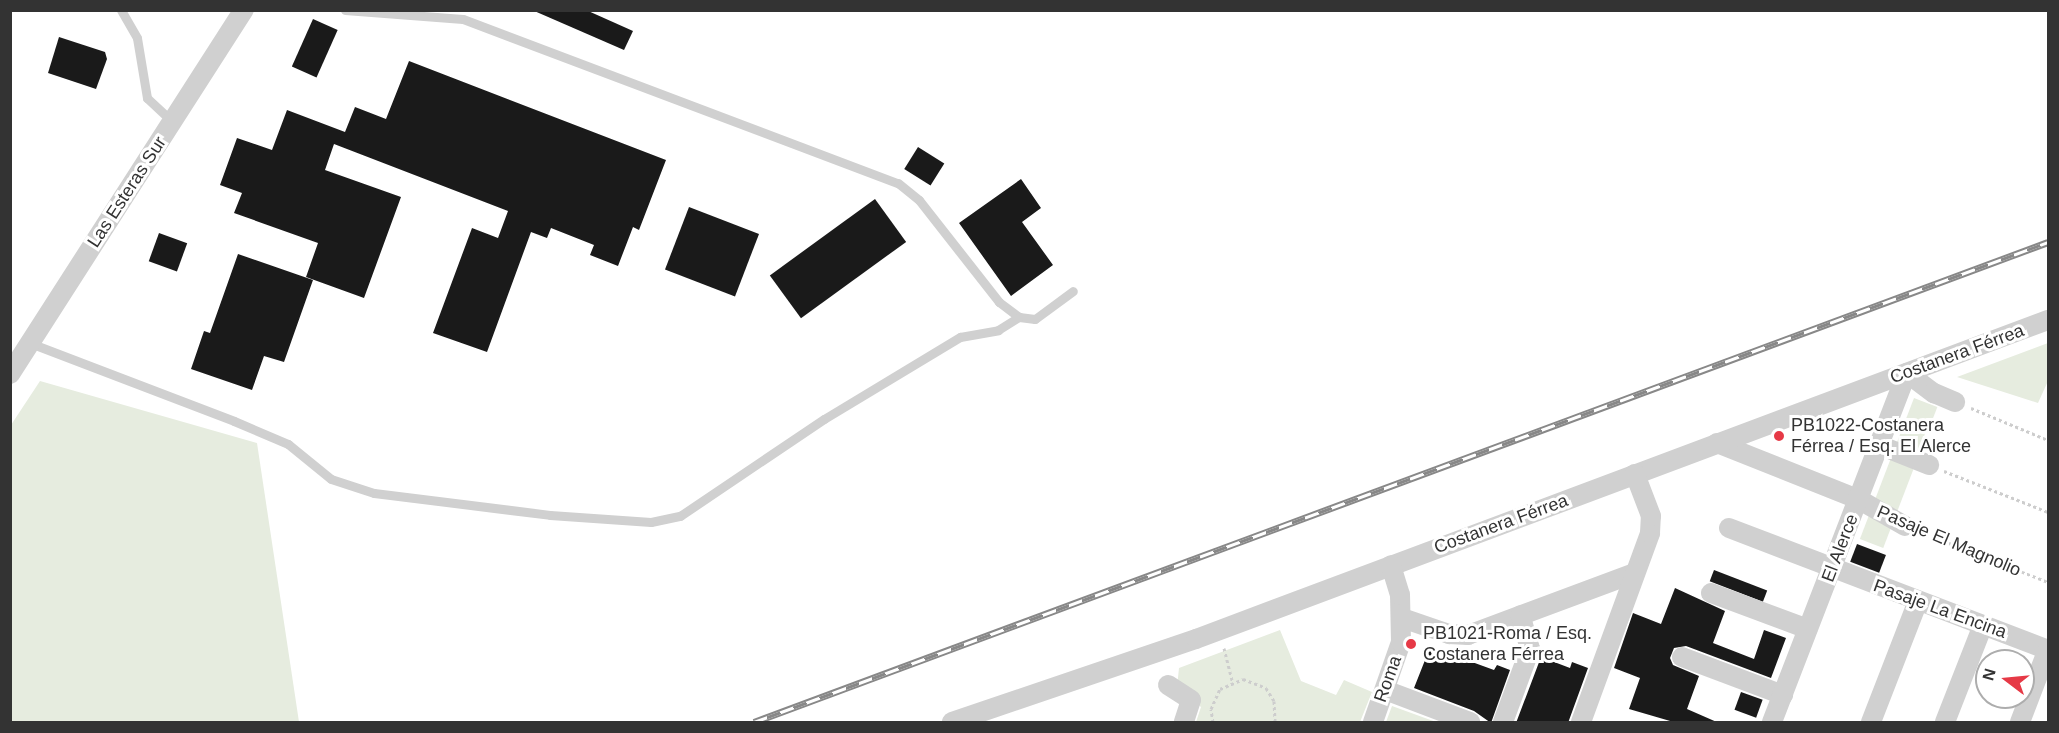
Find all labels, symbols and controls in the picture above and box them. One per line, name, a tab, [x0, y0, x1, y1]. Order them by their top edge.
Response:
street label: Las Esteras Sur	[83, 132, 171, 252]
street label: Costanera Férrea	[1887, 320, 2027, 388]
place label: PB1022-Costanera Férrea / Esq. El Alerce	[1791, 415, 1972, 458]
marker: PB1022-Costanera Férrea / Esq. El Alerce	[1772, 429, 1786, 443]
street label: Costanera Férrea	[1431, 490, 1571, 558]
street label: Pasaje El Magnolio	[1874, 501, 2024, 581]
street label: El Alerce	[1817, 511, 1863, 585]
street label: Pasaje La Encina	[1870, 575, 2010, 643]
place label: PB1021-Roma / Esq. Costanera Férrea	[1423, 623, 1592, 666]
marker: PB1021-Roma / Esq. Costanera Férrea	[1404, 637, 1418, 651]
north arrow	[1975, 649, 2035, 709]
street label: Roma	[1370, 653, 1406, 705]
text: N	[1979, 667, 1999, 682]

